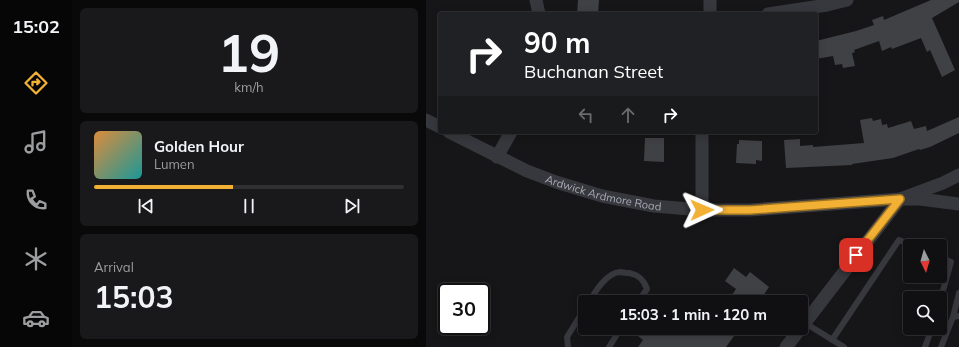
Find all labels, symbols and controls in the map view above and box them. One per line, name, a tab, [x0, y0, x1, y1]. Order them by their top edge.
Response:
text: 15:02	[12, 15, 60, 38]
text: 19	[218, 20, 280, 85]
text: 90 m	[524, 25, 590, 60]
icon: right	[458, 28, 510, 80]
text: Buchanan Street	[524, 60, 663, 83]
icon: directions	[22, 69, 50, 97]
text: km/h	[234, 79, 264, 95]
icon: left	[575, 104, 597, 126]
icon: ahead	[617, 104, 639, 126]
icon: right	[659, 104, 681, 126]
icon: music	[22, 128, 50, 156]
text: Golden Hour	[154, 137, 244, 156]
text: Lumen	[154, 156, 195, 172]
street label: Ardwick Ardmore Road	[543, 172, 662, 214]
icon: phone	[22, 186, 50, 214]
position arrow	[681, 189, 723, 231]
icon: previous	[135, 195, 157, 217]
icon: pause	[238, 195, 260, 217]
icon: next	[341, 195, 363, 217]
pin	[839, 238, 873, 272]
north arrow	[903, 239, 947, 283]
map controls	[903, 239, 947, 335]
icon: arrive	[845, 244, 867, 266]
icon: climate	[22, 245, 50, 273]
text: Arrival	[94, 259, 134, 275]
text: 15:03	[94, 278, 173, 316]
speed limit sign: 30	[438, 283, 490, 335]
button: search	[903, 291, 947, 335]
icon: car	[22, 304, 50, 332]
text: 15:03 · 1 min · 120 m	[619, 305, 767, 324]

